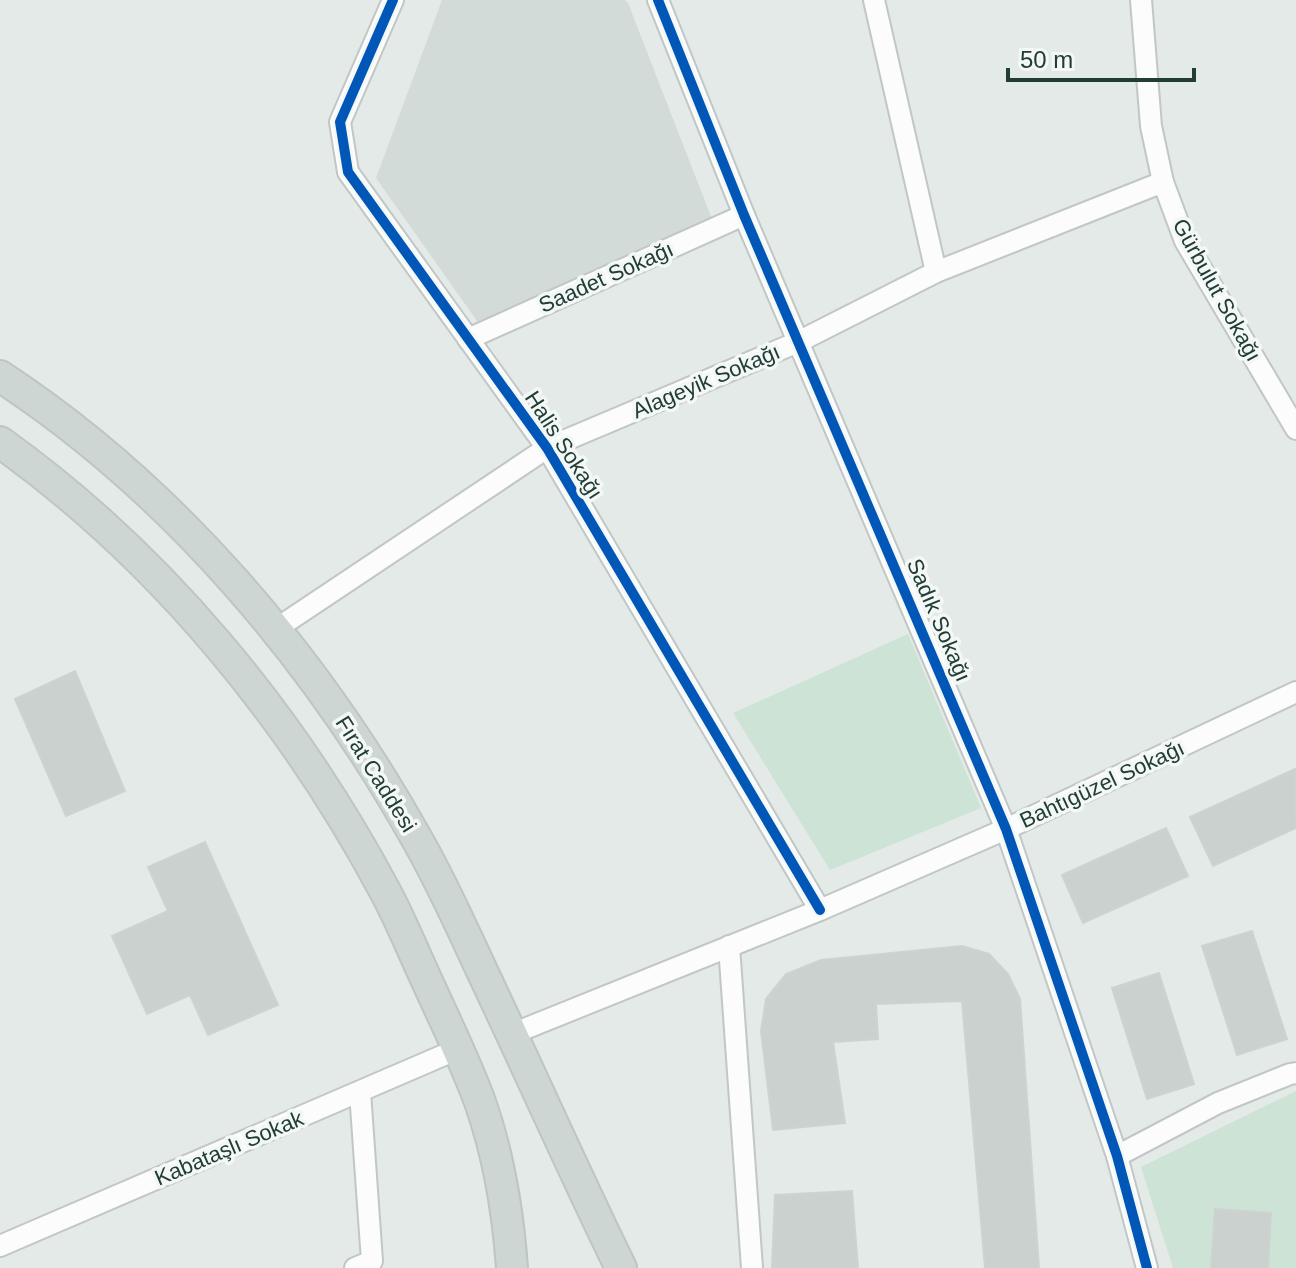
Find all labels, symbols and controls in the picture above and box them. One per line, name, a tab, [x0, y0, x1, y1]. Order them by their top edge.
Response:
scale bar	[1008, 32, 1194, 82]
text: 50 m	[1020, 46, 1073, 73]
street label: Gürbulut Sokağı	[1168, 214, 1266, 366]
street label: Saadet Sokağı	[535, 236, 677, 318]
street label: Alageyik Sokağı	[629, 339, 783, 423]
street label: Halis Sokağı	[520, 386, 608, 504]
street label: Sadık Sokağı	[902, 555, 976, 685]
street label: Fırat Caddesi	[330, 711, 422, 837]
street label: Bahtıgüzel Sokağı	[1016, 735, 1188, 833]
street label: Kabataşlı Sokak	[151, 1105, 308, 1191]

